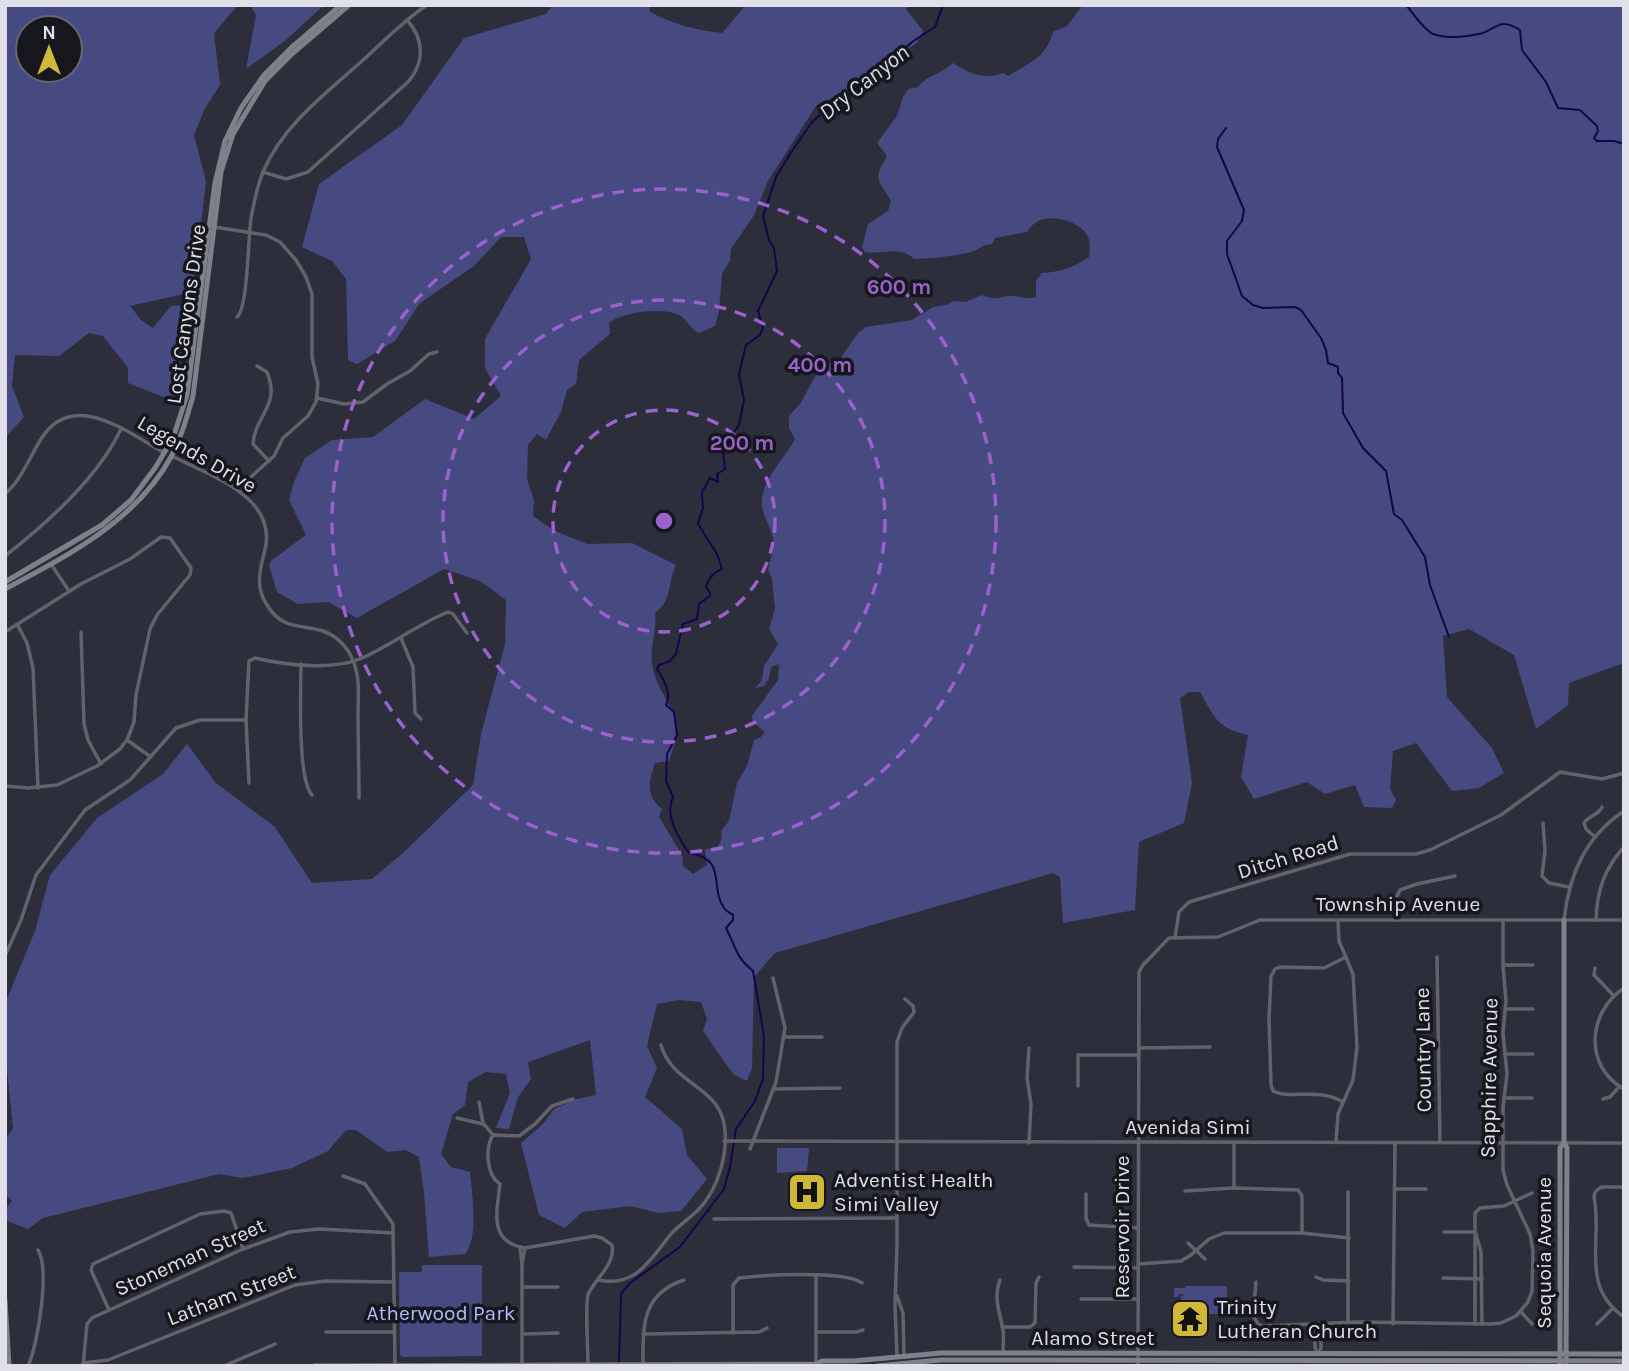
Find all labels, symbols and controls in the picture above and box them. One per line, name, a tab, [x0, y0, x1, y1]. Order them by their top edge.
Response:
north arrow	[14, 14, 84, 84]
text: N	[42, 22, 56, 44]
water label: Dry Canyon	[813, 38, 915, 126]
street label: Lost Canyons Drive	[161, 223, 211, 405]
text: 600 m	[867, 275, 931, 299]
text: 400 m	[788, 353, 852, 377]
street label: Legends Drive	[133, 410, 261, 498]
text: 200 m	[710, 431, 774, 455]
centre of rings	[652, 509, 676, 533]
street label: Ditch Road	[1234, 830, 1342, 884]
street label: Township Avenue	[1316, 892, 1480, 916]
street label: Country Lane	[1410, 987, 1436, 1113]
street label: Sapphire Avenue	[1476, 998, 1502, 1158]
street label: Avenida Simi	[1125, 1115, 1251, 1139]
street label: Reservoir Drive	[1110, 1156, 1134, 1298]
place label: Adventist Health Simi Valley	[834, 1168, 993, 1216]
hospital icon: Adventist Health Simi Valley	[786, 1171, 828, 1213]
street label: Sequoia Avenue	[1532, 1177, 1556, 1329]
street label: Stoneman Street	[111, 1213, 269, 1301]
street label: Latham Street	[163, 1259, 299, 1331]
place label: Trinity Lutheran Church	[1217, 1295, 1377, 1343]
temple icon: Trinity Lutheran Church	[1169, 1298, 1211, 1340]
park label: Atherwood Park	[366, 1301, 516, 1325]
street label: Alamo Street	[1031, 1326, 1155, 1350]

